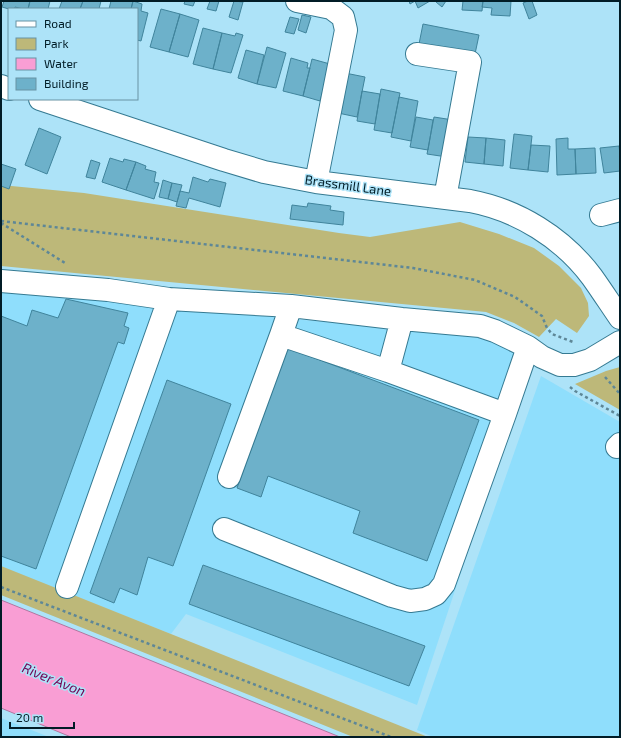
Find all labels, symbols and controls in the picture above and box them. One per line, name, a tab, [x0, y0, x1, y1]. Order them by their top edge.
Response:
legend	[8, 8, 138, 100]
text: Road	[44, 16, 72, 30]
text: Park	[44, 36, 69, 50]
text: Water	[44, 56, 78, 70]
text: Building	[44, 76, 89, 90]
street label: Brassmill Lane	[304, 171, 392, 199]
water label: River Avon	[20, 659, 88, 699]
scale bar	[10, 704, 74, 730]
text: 20 m	[16, 710, 43, 724]

